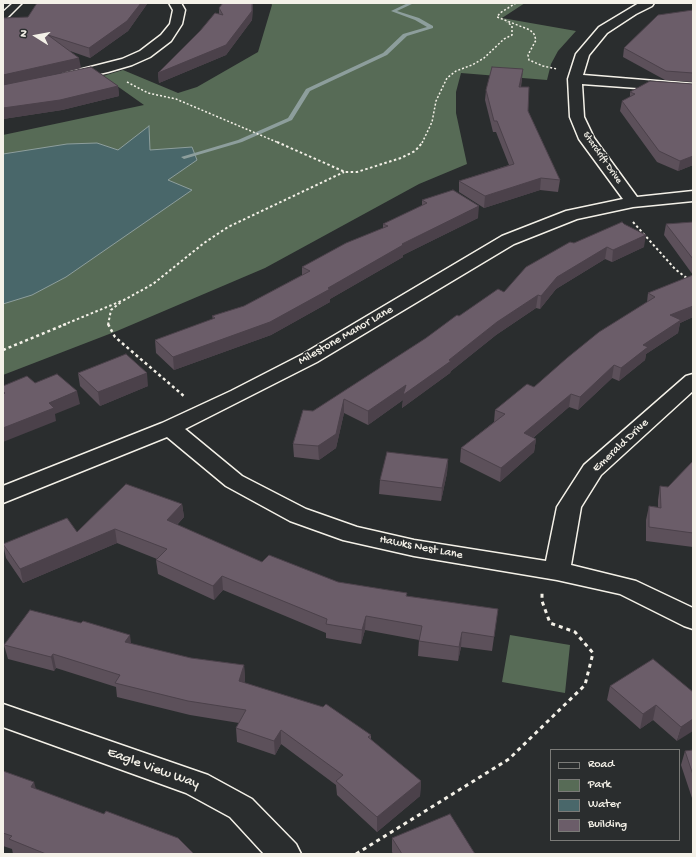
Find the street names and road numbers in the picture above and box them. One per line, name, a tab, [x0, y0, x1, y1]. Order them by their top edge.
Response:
street label: Stardrift Drive	[580, 130, 624, 186]
street label: Milestone Manor Lane	[296, 303, 396, 369]
street label: Emerald Drive	[590, 416, 652, 476]
street label: Hawks Nest Lane	[378, 533, 464, 563]
street label: Eagle View Way	[105, 745, 201, 793]

